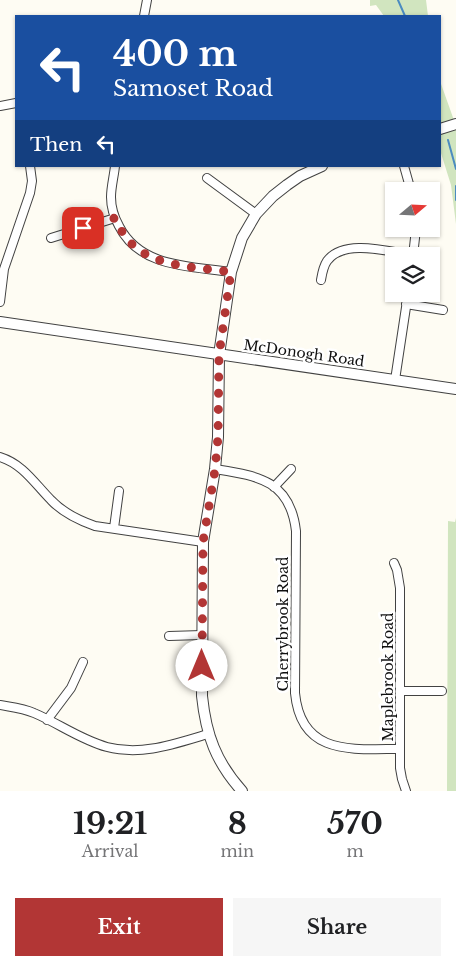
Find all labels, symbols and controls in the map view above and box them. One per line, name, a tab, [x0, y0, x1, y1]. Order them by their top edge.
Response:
text: 400 m	[113, 32, 237, 75]
icon: left	[30, 35, 95, 100]
text: Samoset Road	[113, 75, 273, 102]
icon: left	[92, 130, 120, 158]
text: Then	[30, 133, 82, 156]
north arrow	[385, 182, 440, 238]
map controls	[385, 182, 440, 302]
pin	[62, 207, 104, 249]
icon: arrive	[69, 214, 97, 242]
button: layers	[385, 247, 440, 302]
street label: McDonogh Road	[242, 336, 366, 370]
street label: Cherrybrook Road	[274, 556, 292, 691]
street label: Maplebrook Road	[379, 612, 397, 741]
position arrow	[175, 639, 227, 691]
text: 19:21	[73, 805, 147, 842]
text: 8	[228, 805, 247, 842]
text: 570	[327, 805, 383, 842]
text: Arrival	[82, 841, 139, 861]
text: min	[220, 841, 254, 861]
text: m	[346, 841, 364, 861]
button: Exit	[15, 898, 223, 956]
button: Share	[233, 898, 441, 956]

